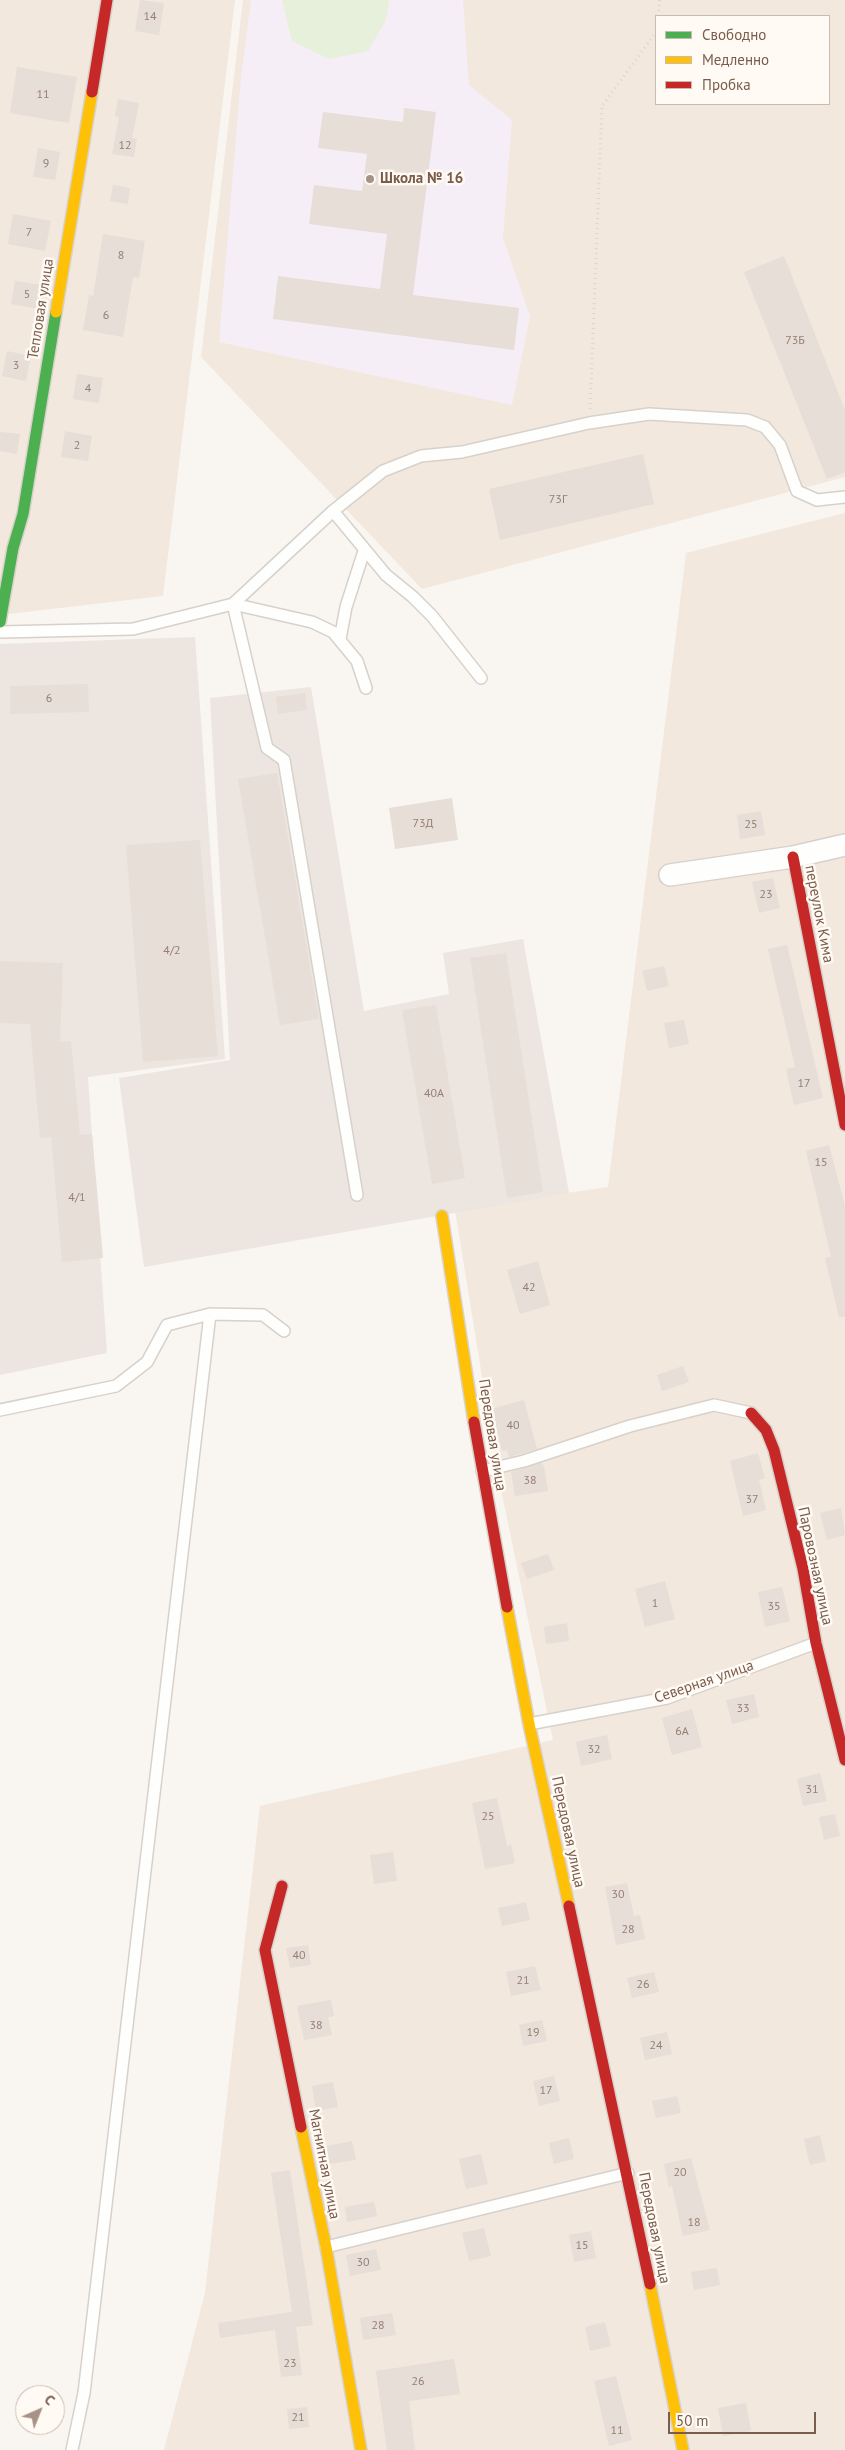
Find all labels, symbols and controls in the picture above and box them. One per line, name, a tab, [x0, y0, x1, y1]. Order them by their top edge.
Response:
house number: 14	[143, 10, 157, 24]
legend	[655, 15, 830, 105]
text: Свободно	[702, 25, 766, 44]
text: Медленно	[702, 50, 769, 69]
text: Пробка	[702, 75, 751, 94]
house number: 11	[36, 88, 50, 102]
house number: 12	[118, 139, 132, 153]
house number: 9	[43, 157, 49, 171]
place label: Школа № 16	[380, 170, 463, 188]
marker: Школа № 16	[364, 173, 376, 185]
house number: 7	[26, 226, 32, 240]
house number: 8	[118, 249, 124, 263]
street label: Тепловая улица	[24, 257, 58, 361]
house number: 5	[24, 288, 30, 302]
house number: 6	[103, 309, 109, 323]
house number: 73Б	[785, 334, 805, 348]
house number: 3	[13, 359, 19, 373]
house number: 4	[85, 382, 91, 396]
house number: 2	[74, 439, 80, 453]
house number: 73Г	[549, 493, 567, 507]
house number: 6	[46, 692, 52, 706]
house number: 73Д	[412, 817, 434, 831]
house number: 25	[744, 818, 758, 832]
street label: переулок Кима	[801, 864, 837, 964]
house number: 23	[759, 888, 773, 902]
house number: 4/2	[163, 944, 181, 958]
house number: 17	[797, 1077, 811, 1091]
house number: 40А	[424, 1087, 444, 1101]
house number: 15	[814, 1156, 828, 1170]
house number: 4/1	[68, 1191, 86, 1205]
house number: 42	[522, 1281, 536, 1295]
street label: Передовая улица	[474, 1378, 510, 1492]
house number: 40	[506, 1419, 520, 1433]
house number: 38	[523, 1474, 537, 1488]
house number: 37	[745, 1493, 759, 1507]
street label: Паровозная улица	[794, 1505, 836, 1627]
house number: 1	[652, 1597, 658, 1611]
house number: 35	[767, 1600, 781, 1614]
street label: Северная улица	[652, 1657, 756, 1707]
house number: 33	[736, 1702, 750, 1716]
house number: 6А	[675, 1725, 689, 1739]
house number: 32	[587, 1743, 601, 1757]
street label: Передовая улица	[547, 1775, 589, 1889]
house number: 31	[805, 1783, 819, 1797]
house number: 25	[481, 1810, 495, 1824]
house number: 30	[611, 1888, 625, 1902]
house number: 28	[621, 1923, 635, 1937]
house number: 40	[292, 1949, 306, 1963]
house number: 21	[516, 1974, 530, 1988]
house number: 26	[636, 1978, 650, 1992]
house number: 38	[309, 2019, 323, 2033]
house number: 19	[526, 2026, 540, 2040]
house number: 24	[649, 2039, 663, 2053]
house number: 17	[539, 2084, 553, 2098]
street label: Магнитная улица	[304, 2107, 344, 2221]
house number: 20	[673, 2166, 687, 2180]
street label: Передовая улица	[634, 2171, 674, 2285]
house number: 18	[687, 2216, 701, 2230]
house number: 15	[575, 2239, 589, 2253]
house number: 30	[356, 2256, 370, 2270]
house number: 28	[371, 2319, 385, 2333]
house number: 23	[283, 2357, 297, 2371]
house number: 26	[411, 2375, 425, 2389]
north arrow	[15, 2385, 65, 2435]
text: С	[41, 2391, 59, 2409]
scale bar	[670, 2402, 818, 2434]
house number: 21	[291, 2411, 305, 2425]
text: 50 m	[676, 2411, 709, 2430]
house number: 11	[610, 2424, 624, 2438]

